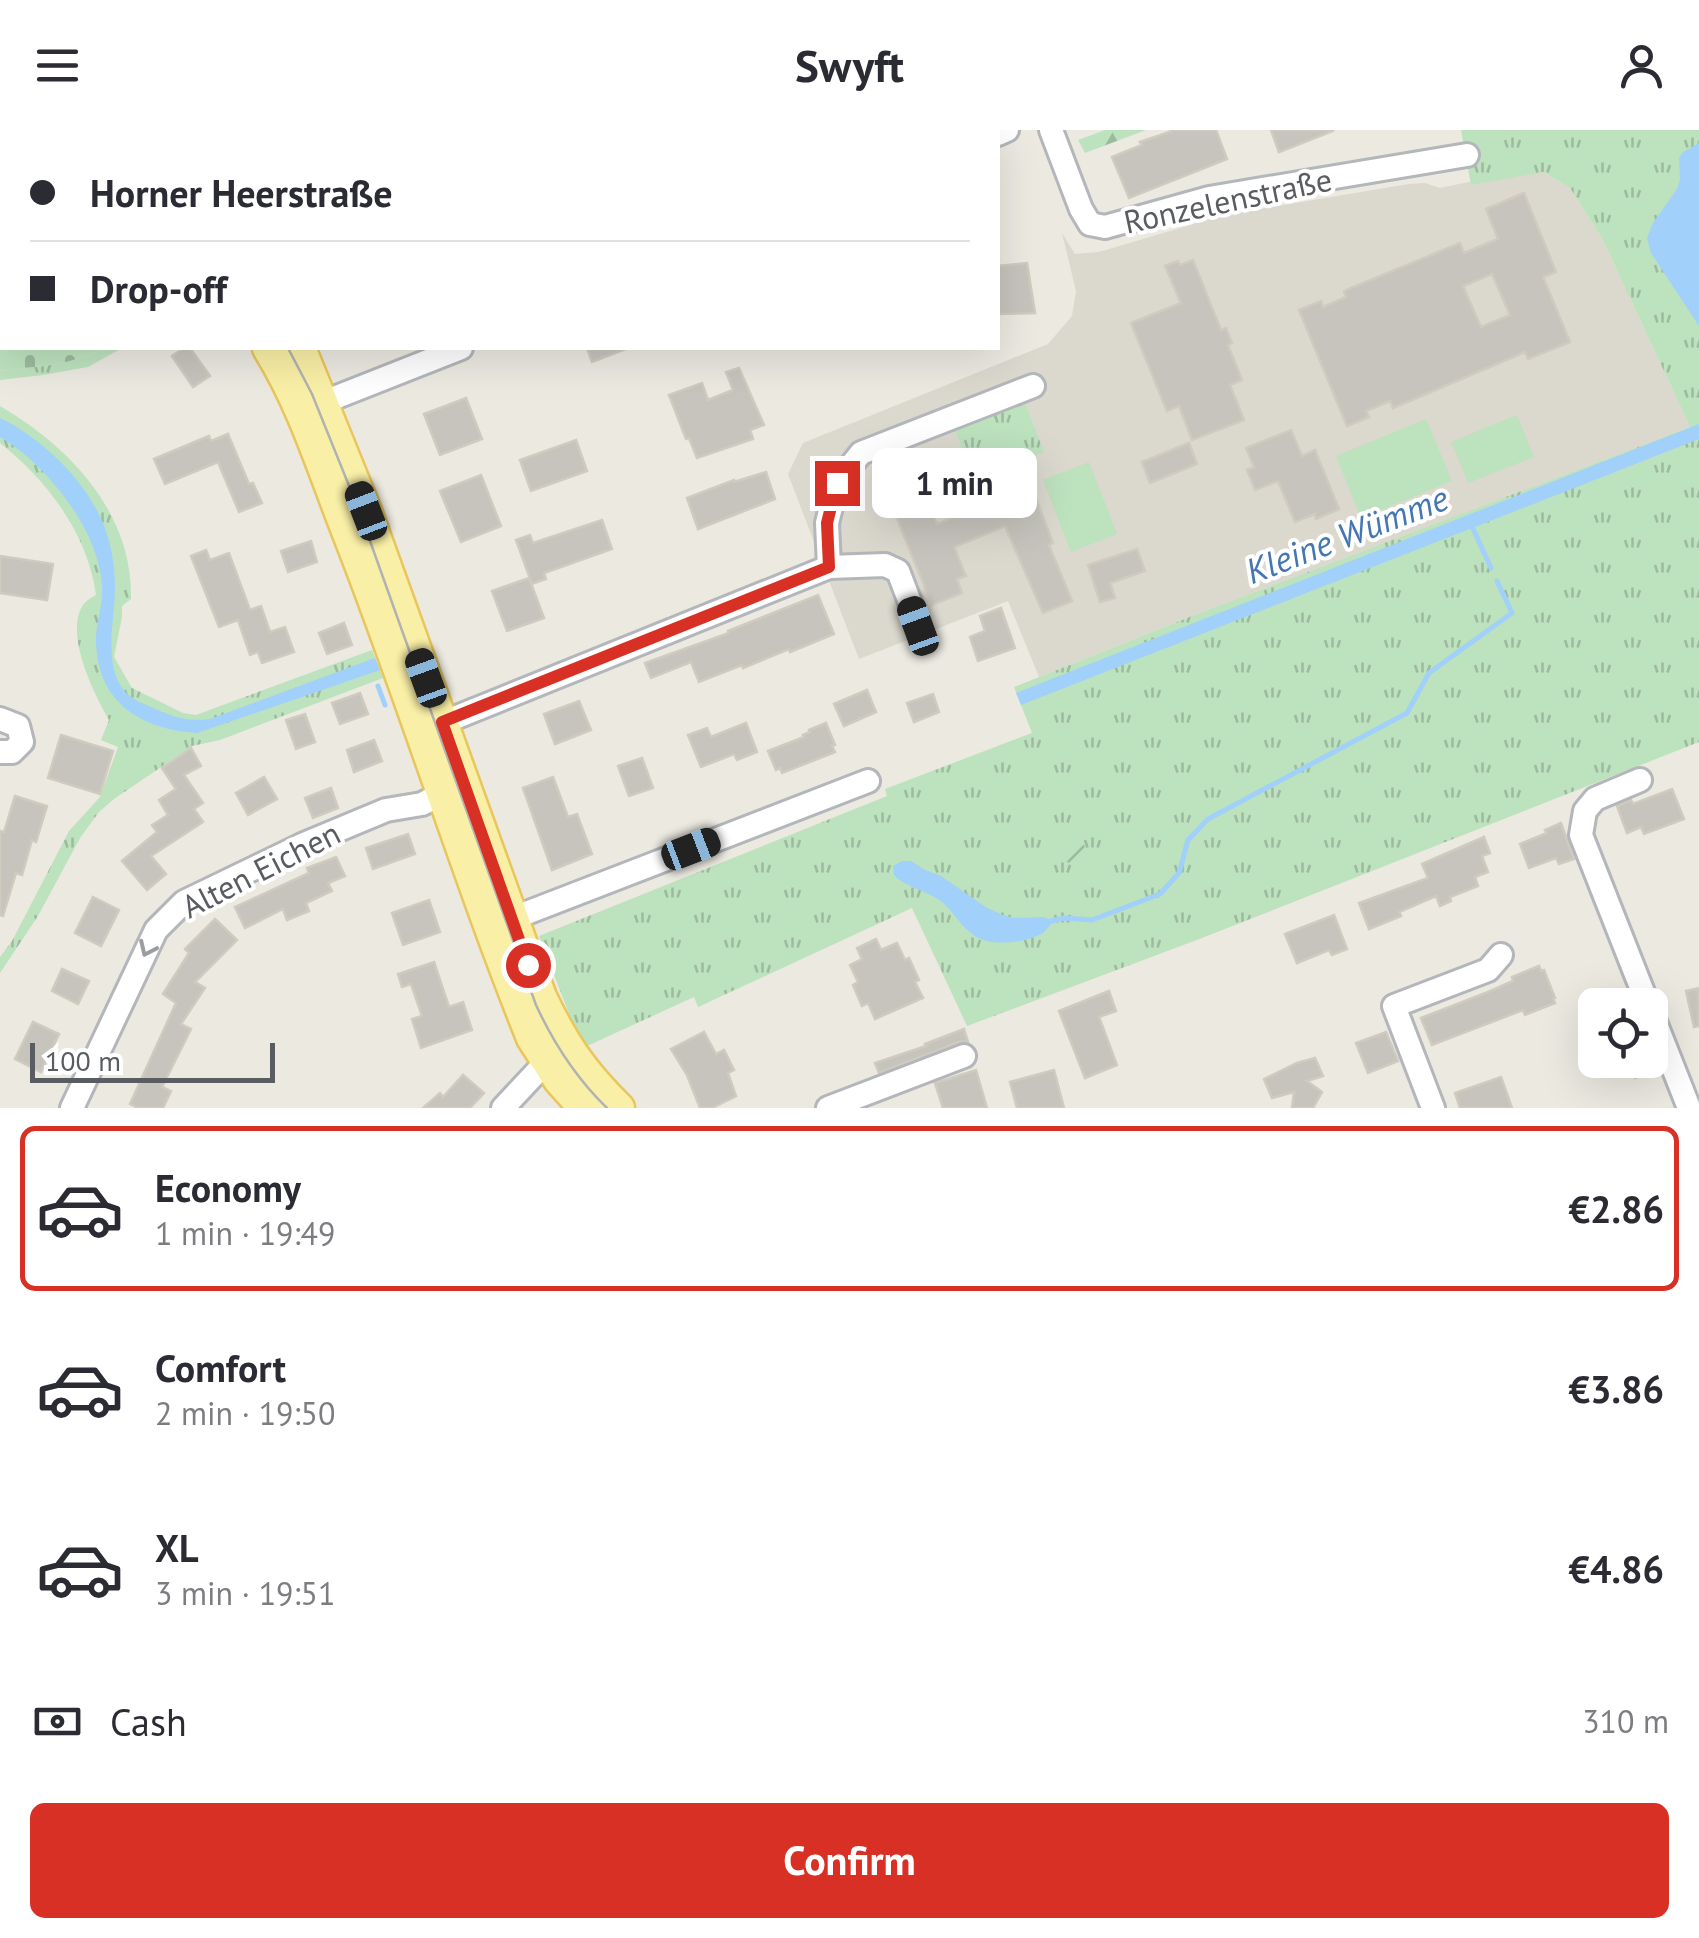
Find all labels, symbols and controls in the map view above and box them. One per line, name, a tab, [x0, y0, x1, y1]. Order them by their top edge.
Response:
text: Swyft	[795, 36, 904, 94]
icon: menu	[30, 38, 85, 93]
icon: person	[1614, 38, 1669, 93]
street label: Ronzelenstraße	[1120, 157, 1336, 243]
text: Horner Heerstraße	[90, 168, 393, 217]
text: Drop-off	[90, 264, 227, 313]
callout: 1 min	[872, 448, 1037, 518]
route end	[815, 461, 860, 506]
text: 1 min	[915, 462, 994, 504]
water label: Kleine Wümme	[1239, 474, 1454, 594]
car	[341, 478, 391, 544]
car	[894, 593, 942, 659]
car	[402, 645, 450, 711]
street label: Alten Eichen	[174, 811, 347, 927]
car	[658, 824, 724, 874]
one-way arrow	[139, 939, 159, 957]
route start	[506, 943, 551, 988]
map controls	[1578, 988, 1668, 1078]
button: locate	[1578, 988, 1668, 1078]
scale bar	[30, 1038, 275, 1083]
text: 100 m	[45, 1042, 121, 1079]
text: Economy	[155, 1163, 301, 1212]
icon: car	[35, 1164, 125, 1254]
text: €2.86	[1568, 1184, 1664, 1233]
text: 1 min · 19:49	[155, 1212, 335, 1254]
text: Comfort	[155, 1343, 286, 1392]
icon: car	[35, 1344, 125, 1434]
text: €3.86	[1568, 1364, 1664, 1413]
text: 2 min · 19:50	[155, 1392, 335, 1434]
text: XL	[155, 1523, 199, 1572]
icon: car	[35, 1524, 125, 1614]
text: €4.86	[1568, 1544, 1664, 1593]
text: 3 min · 19:51	[155, 1572, 335, 1614]
icon: cash	[30, 1694, 85, 1749]
text: Cash	[110, 1697, 187, 1746]
text: 310 m	[1582, 1700, 1669, 1742]
button: Confirm	[30, 1803, 1669, 1918]

